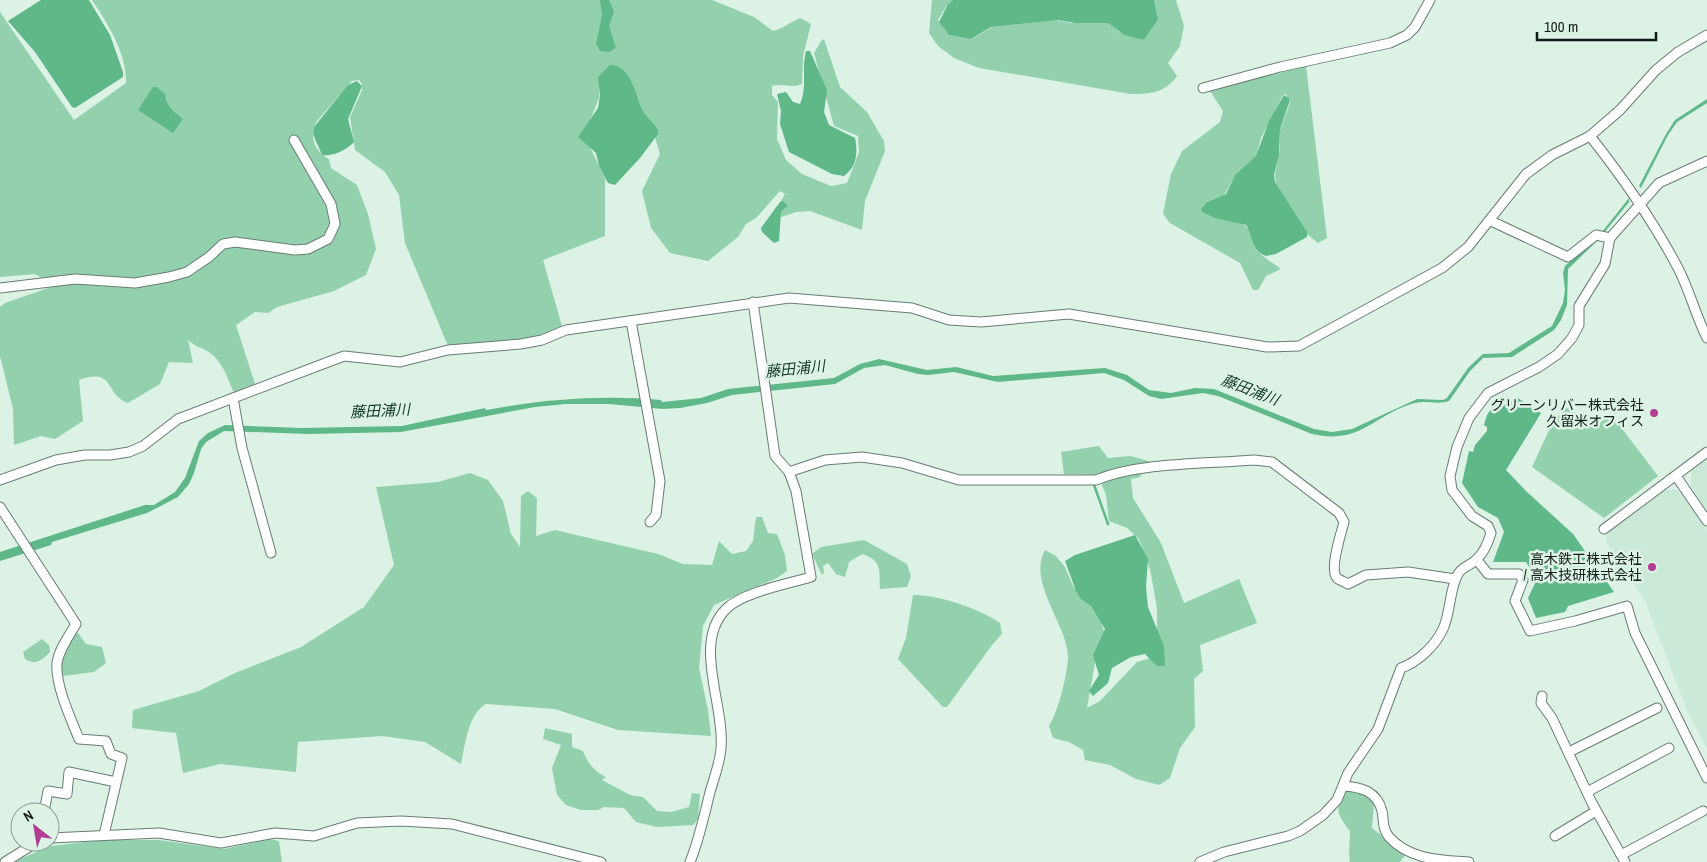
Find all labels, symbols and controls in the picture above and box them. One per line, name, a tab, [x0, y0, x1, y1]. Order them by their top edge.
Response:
scale bar	[1537, 10, 1656, 42]
text: 100 m	[1544, 16, 1578, 37]
water label: 藤田浦川	[764, 355, 828, 382]
water label: 藤田浦川	[1218, 369, 1284, 411]
place label: グリーンリバー株式会社 久留米オフィス	[1491, 396, 1644, 430]
water label: 藤田浦川	[349, 398, 412, 423]
marker: グリーンリバー株式会社 久留米オフィス	[1648, 407, 1660, 419]
place label: 高木鉄工株式会社 / 高木技研株式会社	[1524, 550, 1642, 584]
marker: 高木鉄工株式会社 / 高木技研株式会社	[1646, 561, 1658, 573]
north arrow	[10, 802, 60, 852]
text: N	[20, 806, 36, 826]

